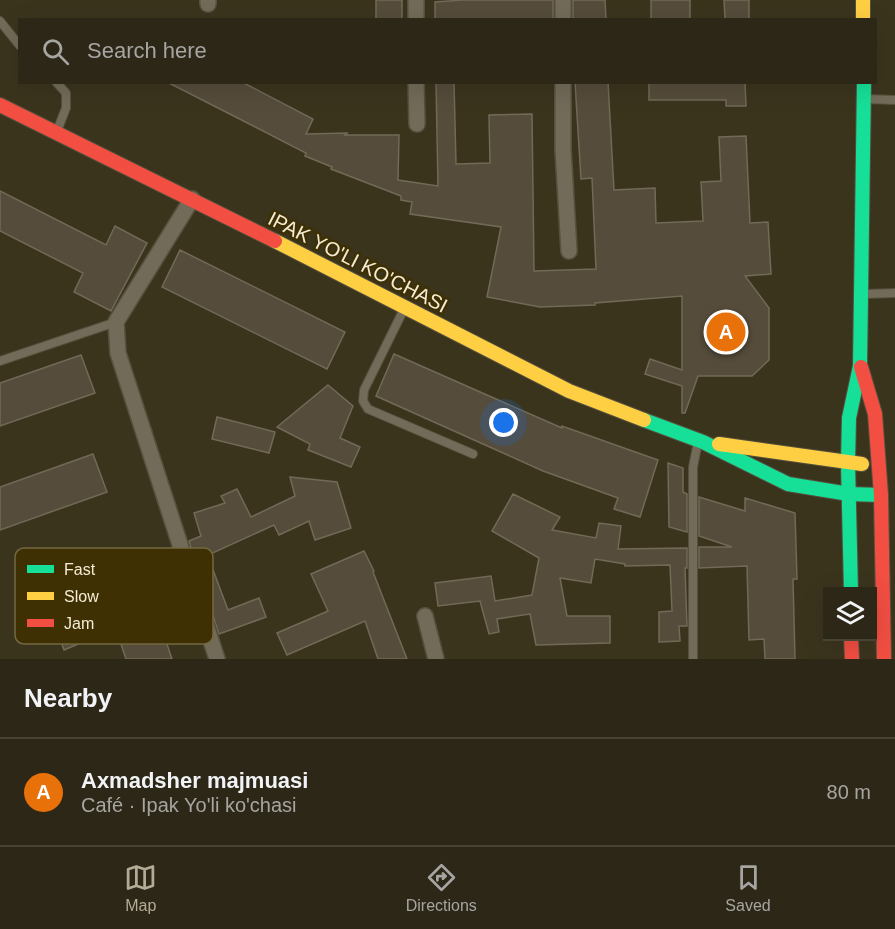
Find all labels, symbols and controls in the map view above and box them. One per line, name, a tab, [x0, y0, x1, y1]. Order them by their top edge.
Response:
search box	[18, 18, 877, 84]
icon: search	[39, 35, 72, 68]
text: Search here	[87, 38, 207, 63]
street label: IPAK YO'LI KO'CHASI	[265, 207, 451, 317]
pin: A	[706, 310, 746, 354]
your location	[489, 408, 518, 437]
legend	[15, 548, 213, 644]
text: Fast	[64, 561, 96, 578]
map controls	[823, 587, 877, 641]
button: layers	[823, 587, 877, 641]
text: Slow	[64, 588, 99, 605]
text: Jam	[64, 615, 94, 632]
text: Nearby	[24, 683, 112, 713]
text: Axmadsher majmuasi	[81, 768, 308, 793]
text: A	[36, 781, 51, 803]
text: 80 m	[827, 781, 871, 803]
text: Café · Ipak Yo'li ko'chasi	[81, 794, 297, 816]
tab: Map	[124, 861, 157, 915]
tab: Directions	[406, 861, 477, 915]
tab: Saved	[725, 861, 771, 915]

